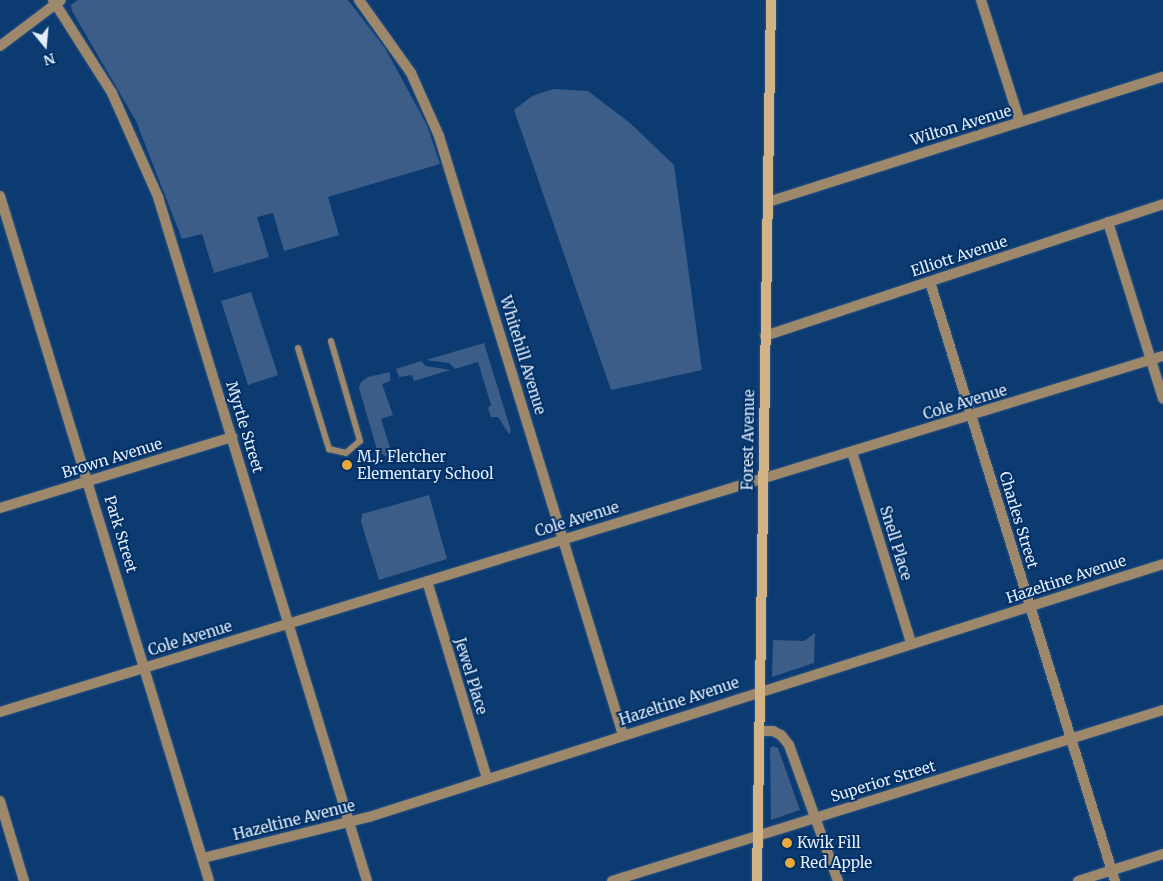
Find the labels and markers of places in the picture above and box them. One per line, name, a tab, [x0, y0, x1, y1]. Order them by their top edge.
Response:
place label: M.J. Fletcher Elementary School	[357, 447, 494, 482]
marker: M.J. Fletcher Elementary School	[341, 459, 353, 471]
place label: Kwik Fill	[797, 834, 861, 852]
marker: Kwik Fill	[781, 837, 793, 849]
place label: Red Apple	[800, 854, 872, 872]
marker: Red Apple	[784, 857, 796, 869]

